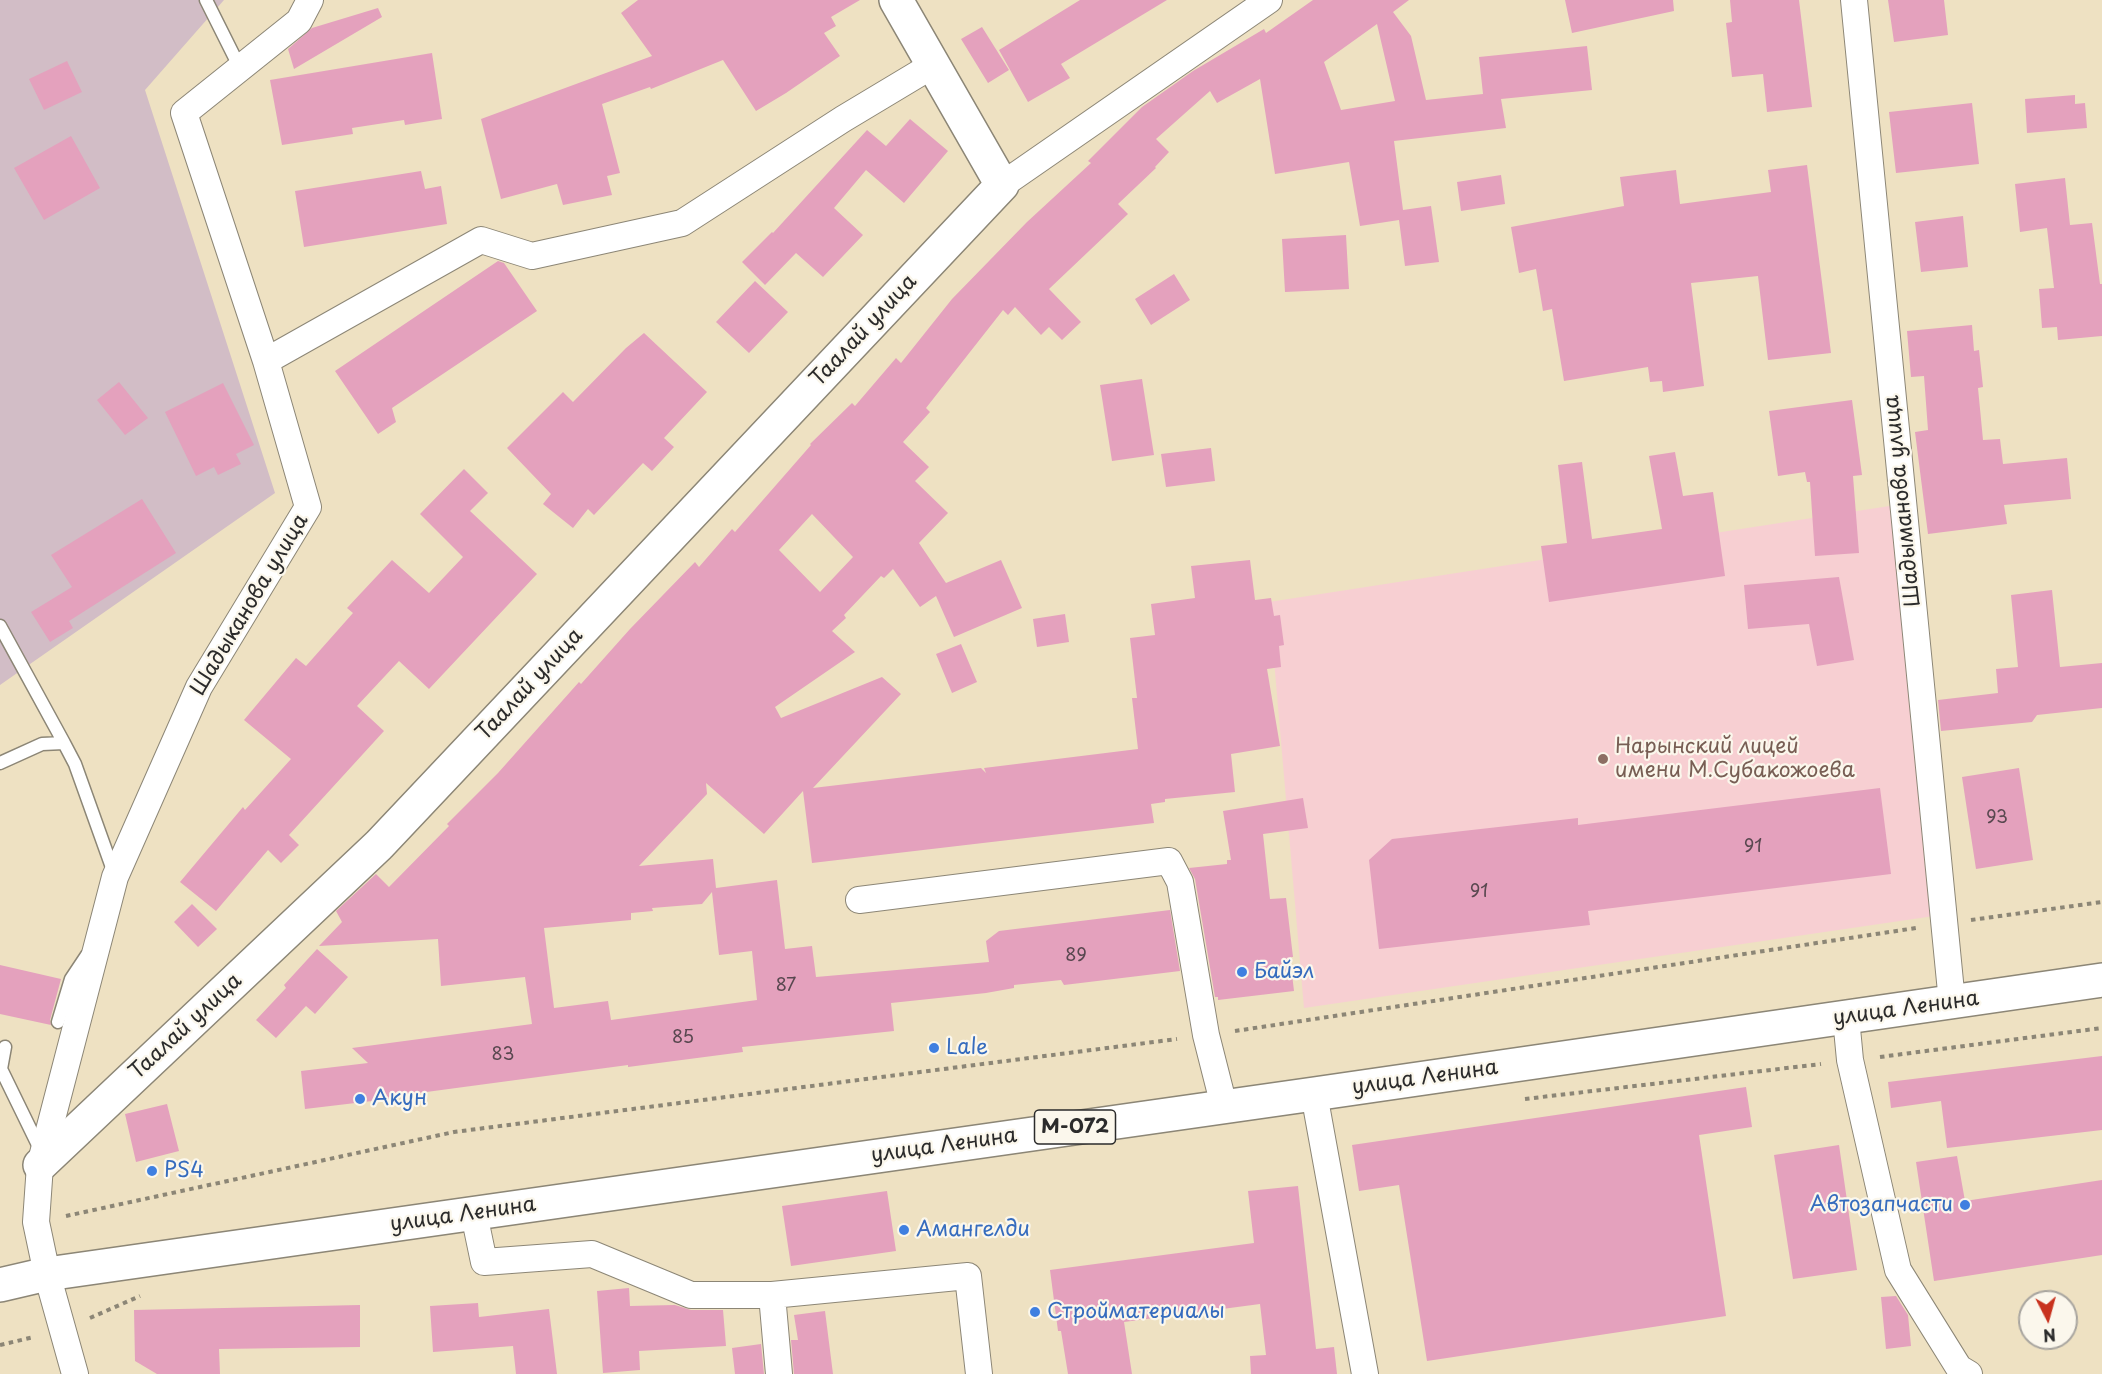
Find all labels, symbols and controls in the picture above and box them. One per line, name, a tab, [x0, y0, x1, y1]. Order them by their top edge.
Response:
street label: Таалай улица	[806, 270, 922, 392]
street label: Шадыманова улица	[1879, 394, 1927, 608]
street label: Шадыканова улица	[186, 510, 314, 700]
street label: Таалай улица	[472, 624, 588, 746]
place label: Нарынский лицей имени М.Субакожоева	[1615, 734, 1855, 784]
marker: Нарынский лицей имени М.Субакожоева	[1596, 752, 1610, 766]
house number: 93	[1986, 807, 2008, 829]
house number: 91	[1744, 836, 1762, 858]
house number: 91	[1470, 881, 1488, 903]
house number: 89	[1065, 945, 1087, 967]
place label: Байэл	[1254, 959, 1314, 985]
marker: Байэл	[1235, 965, 1249, 979]
street label: Таалай улица	[125, 969, 247, 1085]
house number: 87	[776, 975, 796, 997]
street label: улица Ленина	[1832, 986, 1980, 1032]
house number: 85	[672, 1027, 694, 1049]
place label: Lale	[946, 1035, 988, 1061]
marker: Lale	[927, 1041, 941, 1055]
house number: 83	[492, 1044, 514, 1066]
street label: улица Ленина	[1351, 1055, 1499, 1101]
place label: Акун	[372, 1086, 427, 1112]
marker: Акун	[353, 1092, 367, 1106]
road number: М-072	[1034, 1110, 1116, 1144]
street label: улица Ленина	[870, 1123, 1018, 1169]
place label: PS4	[164, 1158, 204, 1184]
marker: PS4	[145, 1164, 159, 1178]
street label: улица Ленина	[389, 1192, 537, 1238]
place label: Автозапчасти	[1810, 1192, 1953, 1218]
marker: Автозапчасти	[1958, 1198, 1972, 1212]
place label: Амангелди	[916, 1217, 1030, 1243]
marker: Амангелди	[897, 1223, 911, 1237]
north arrow	[2018, 1290, 2078, 1350]
place label: Стройматериалы	[1047, 1299, 1225, 1325]
marker: Стройматериалы	[1028, 1305, 1042, 1319]
text: N	[2042, 1323, 2057, 1349]

